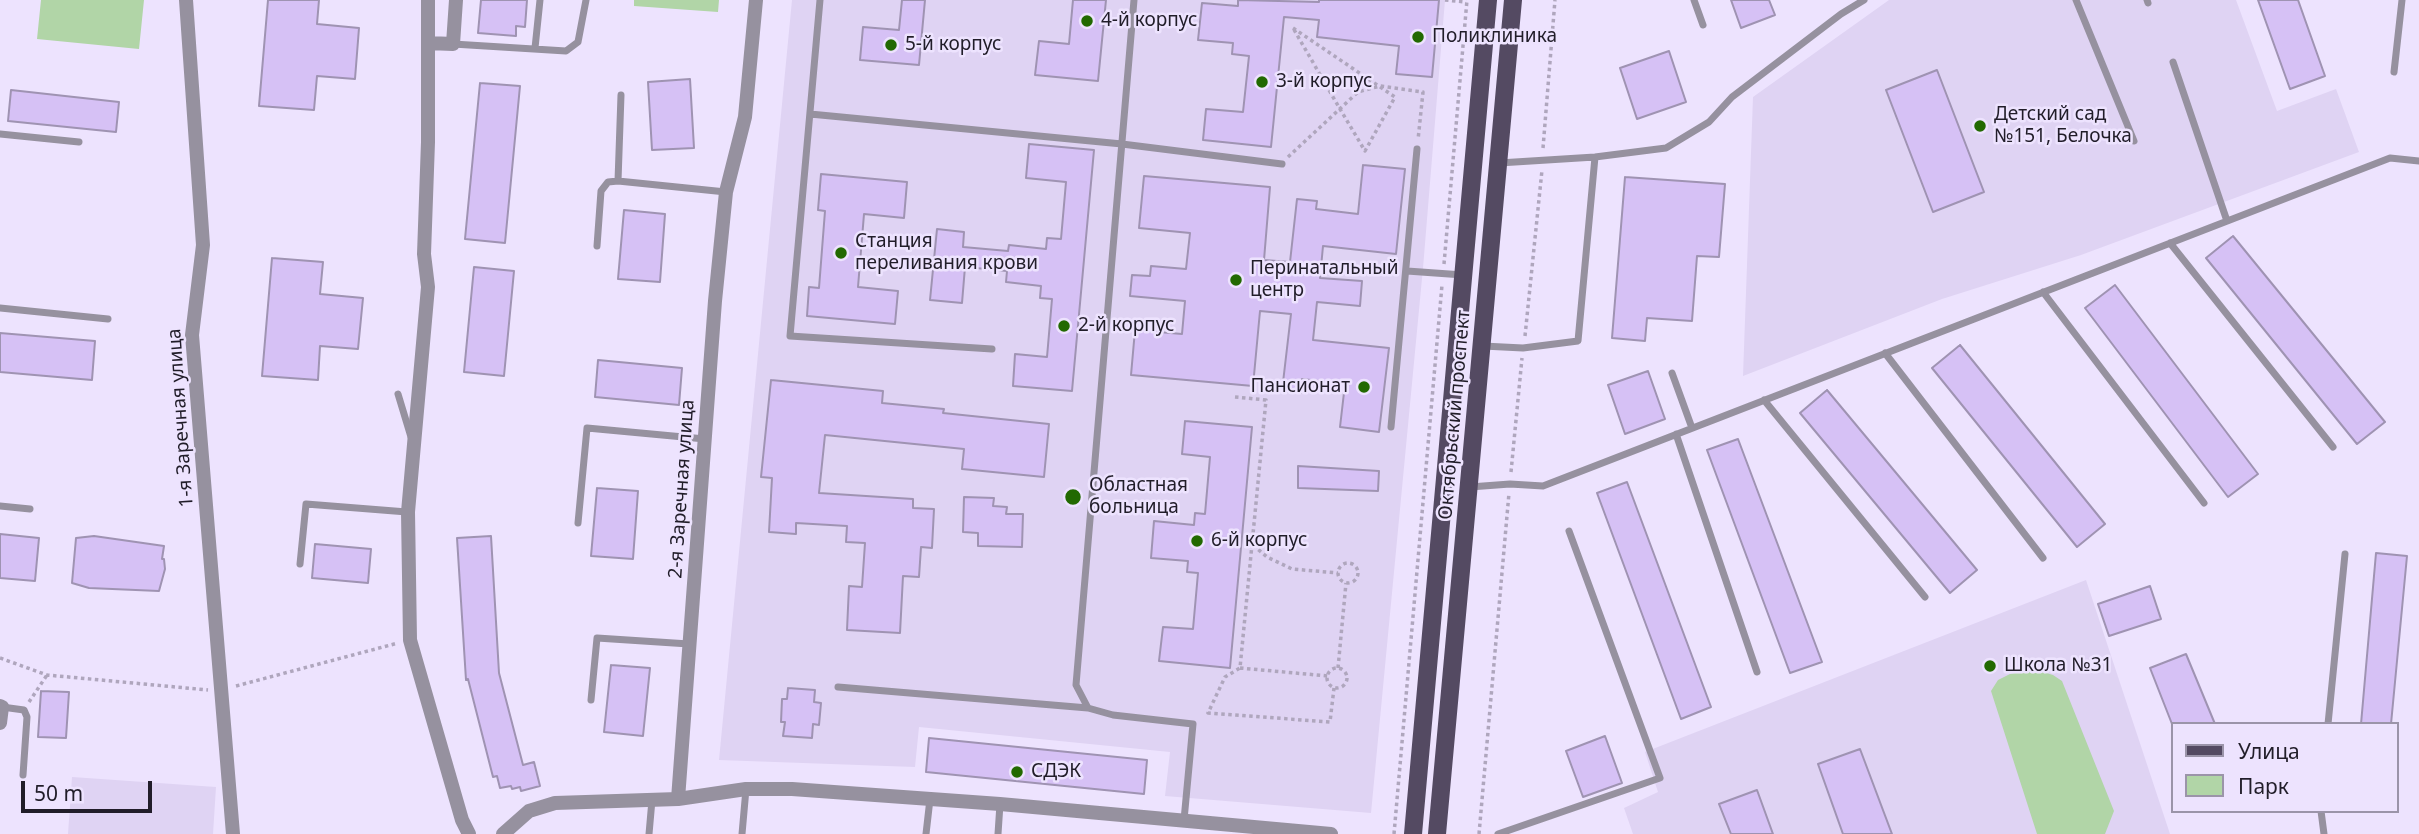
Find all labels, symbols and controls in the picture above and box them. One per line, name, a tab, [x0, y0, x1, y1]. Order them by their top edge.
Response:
place label: 4-й корпус	[1101, 10, 1197, 32]
marker: 4-й корпус	[1079, 13, 1095, 29]
place label: Поликлиника	[1432, 26, 1557, 48]
marker: Поликлиника	[1410, 29, 1426, 45]
place label: 5-й корпус	[905, 34, 1001, 56]
marker: 5-й корпус	[883, 37, 899, 53]
place label: 3-й корпус	[1276, 71, 1372, 93]
marker: 3-й корпус	[1254, 74, 1270, 90]
place label: Детский сад №151, Белочка	[1994, 104, 2132, 148]
marker: Детский сад №151, Белочка	[1972, 118, 1988, 134]
place label: Станция переливания крови	[855, 231, 1038, 275]
marker: Станция переливания крови	[833, 245, 849, 261]
place label: Перинатальный центр	[1250, 258, 1399, 302]
marker: Перинатальный центр	[1228, 272, 1244, 288]
street label: Октябрьский проспект	[1434, 309, 1476, 521]
place label: 2-й корпус	[1078, 315, 1174, 337]
marker: 2-й корпус	[1056, 318, 1072, 334]
street label: 1-я Заречная улица	[163, 328, 199, 508]
place label: Пансионат	[1251, 376, 1350, 398]
marker: Пансионат	[1356, 379, 1372, 395]
street label: 2-я Заречная улица	[664, 399, 700, 579]
place label: Областная больница	[1089, 475, 1188, 519]
marker: Областная больница	[1063, 487, 1083, 507]
place label: 6-й корпус	[1211, 530, 1307, 552]
marker: 6-й корпус	[1189, 533, 1205, 549]
place label: Школа №31	[2004, 655, 2112, 677]
marker: Школа №31	[1982, 658, 1998, 674]
legend	[2170, 722, 2398, 813]
text: Улица	[2238, 737, 2300, 765]
place label: СДЭК	[1031, 761, 1081, 783]
marker: СДЭК	[1009, 764, 1025, 780]
scale bar	[24, 768, 156, 812]
text: Парк	[2238, 772, 2289, 800]
text: 50 m	[34, 779, 83, 807]

